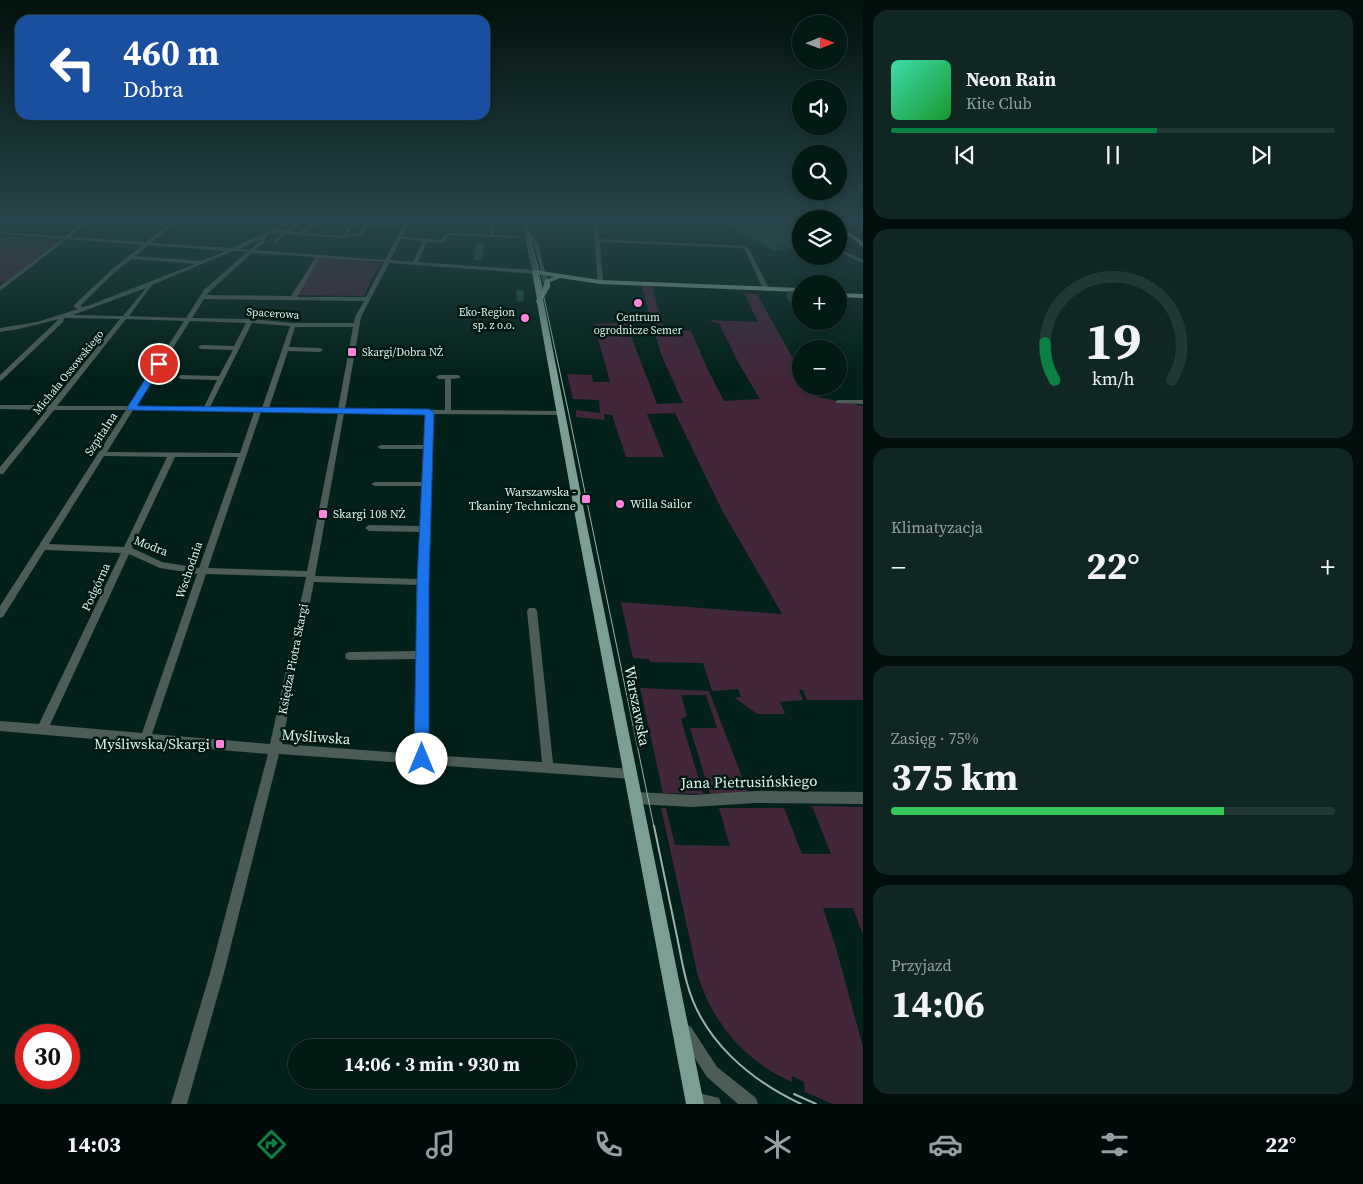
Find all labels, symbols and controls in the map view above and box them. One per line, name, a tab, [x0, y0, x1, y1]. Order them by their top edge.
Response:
north arrow	[792, 15, 848, 70]
map controls	[792, 15, 847, 395]
text: 460 m	[123, 29, 219, 77]
icon: left	[40, 35, 105, 100]
text: Neon Rain	[966, 66, 1056, 92]
text: Dobra	[123, 74, 183, 104]
button: sound	[792, 80, 847, 135]
text: Kite Club	[966, 92, 1032, 114]
icon: previous	[951, 141, 979, 169]
icon: pause	[1099, 141, 1127, 169]
icon: next	[1247, 141, 1275, 169]
button: search	[792, 145, 847, 200]
button: layers	[792, 210, 847, 265]
button: +	[792, 275, 847, 330]
marker: Centrum ogrodnicze Semer	[632, 297, 644, 309]
street label: Spacerowa	[246, 304, 300, 323]
place label: Eko-Region sp. z o.o.	[459, 305, 515, 333]
text: 19	[1085, 305, 1141, 376]
place label: Centrum ogrodnicze Semer	[594, 310, 683, 338]
marker: Eko-Region sp. z o.o.	[519, 312, 531, 324]
street label: Michała Ossowskiego	[30, 327, 107, 418]
button: −	[792, 340, 847, 395]
pin	[138, 343, 180, 385]
place label: Skargi/Dobra NŻ	[362, 345, 443, 360]
marker: Skargi/Dobra NŻ	[346, 346, 358, 358]
icon: arrive	[145, 350, 173, 378]
text: km/h	[1092, 366, 1135, 391]
street label: Szpitalna	[81, 408, 122, 459]
place label: Warszawska - Tkaniny Techniczne	[469, 484, 576, 514]
marker: Warszawska - Tkaniny Techniczne	[580, 493, 592, 505]
place label: Willa Sailor	[630, 496, 692, 512]
marker: Willa Sailor	[614, 498, 626, 510]
place label: Skargi 108 NŻ	[333, 506, 406, 522]
marker: Skargi 108 NŻ	[317, 508, 329, 520]
text: Klimatyzacja	[891, 516, 983, 538]
street label: Modra	[132, 532, 171, 560]
street label: Wschodnia	[172, 539, 206, 601]
text: 22°	[1086, 540, 1140, 592]
text: −	[891, 548, 906, 586]
text: +	[1320, 548, 1335, 586]
street label: Podgórna	[78, 560, 114, 614]
street label: Księdza Piotra Skargi	[274, 602, 312, 716]
street label: Warszawska	[619, 664, 656, 748]
street label: Myśliwska	[281, 724, 352, 749]
text: Zasięg · 75%	[891, 727, 978, 749]
position arrow	[395, 732, 447, 784]
place label: Myśliwska/Skargi	[94, 733, 210, 754]
marker: Myśliwska/Skargi	[214, 738, 226, 750]
text: 375 km	[891, 751, 1018, 803]
street label: Jana Pietrusińskiego	[679, 770, 818, 793]
text: Przyjazd	[891, 954, 951, 976]
text: 14:06	[891, 978, 985, 1030]
speed limit sign: 30	[15, 1024, 80, 1089]
text: 14:06 · 3 min · 930 m	[344, 1051, 520, 1077]
icon: directions	[254, 1127, 289, 1162]
icon: music	[423, 1127, 458, 1162]
icon: phone	[591, 1127, 626, 1162]
icon: climate	[760, 1127, 795, 1162]
icon: car	[928, 1127, 963, 1162]
icon: filters	[1097, 1127, 1132, 1162]
text: 14:03	[67, 1129, 121, 1159]
text: 22°	[1265, 1129, 1296, 1159]

